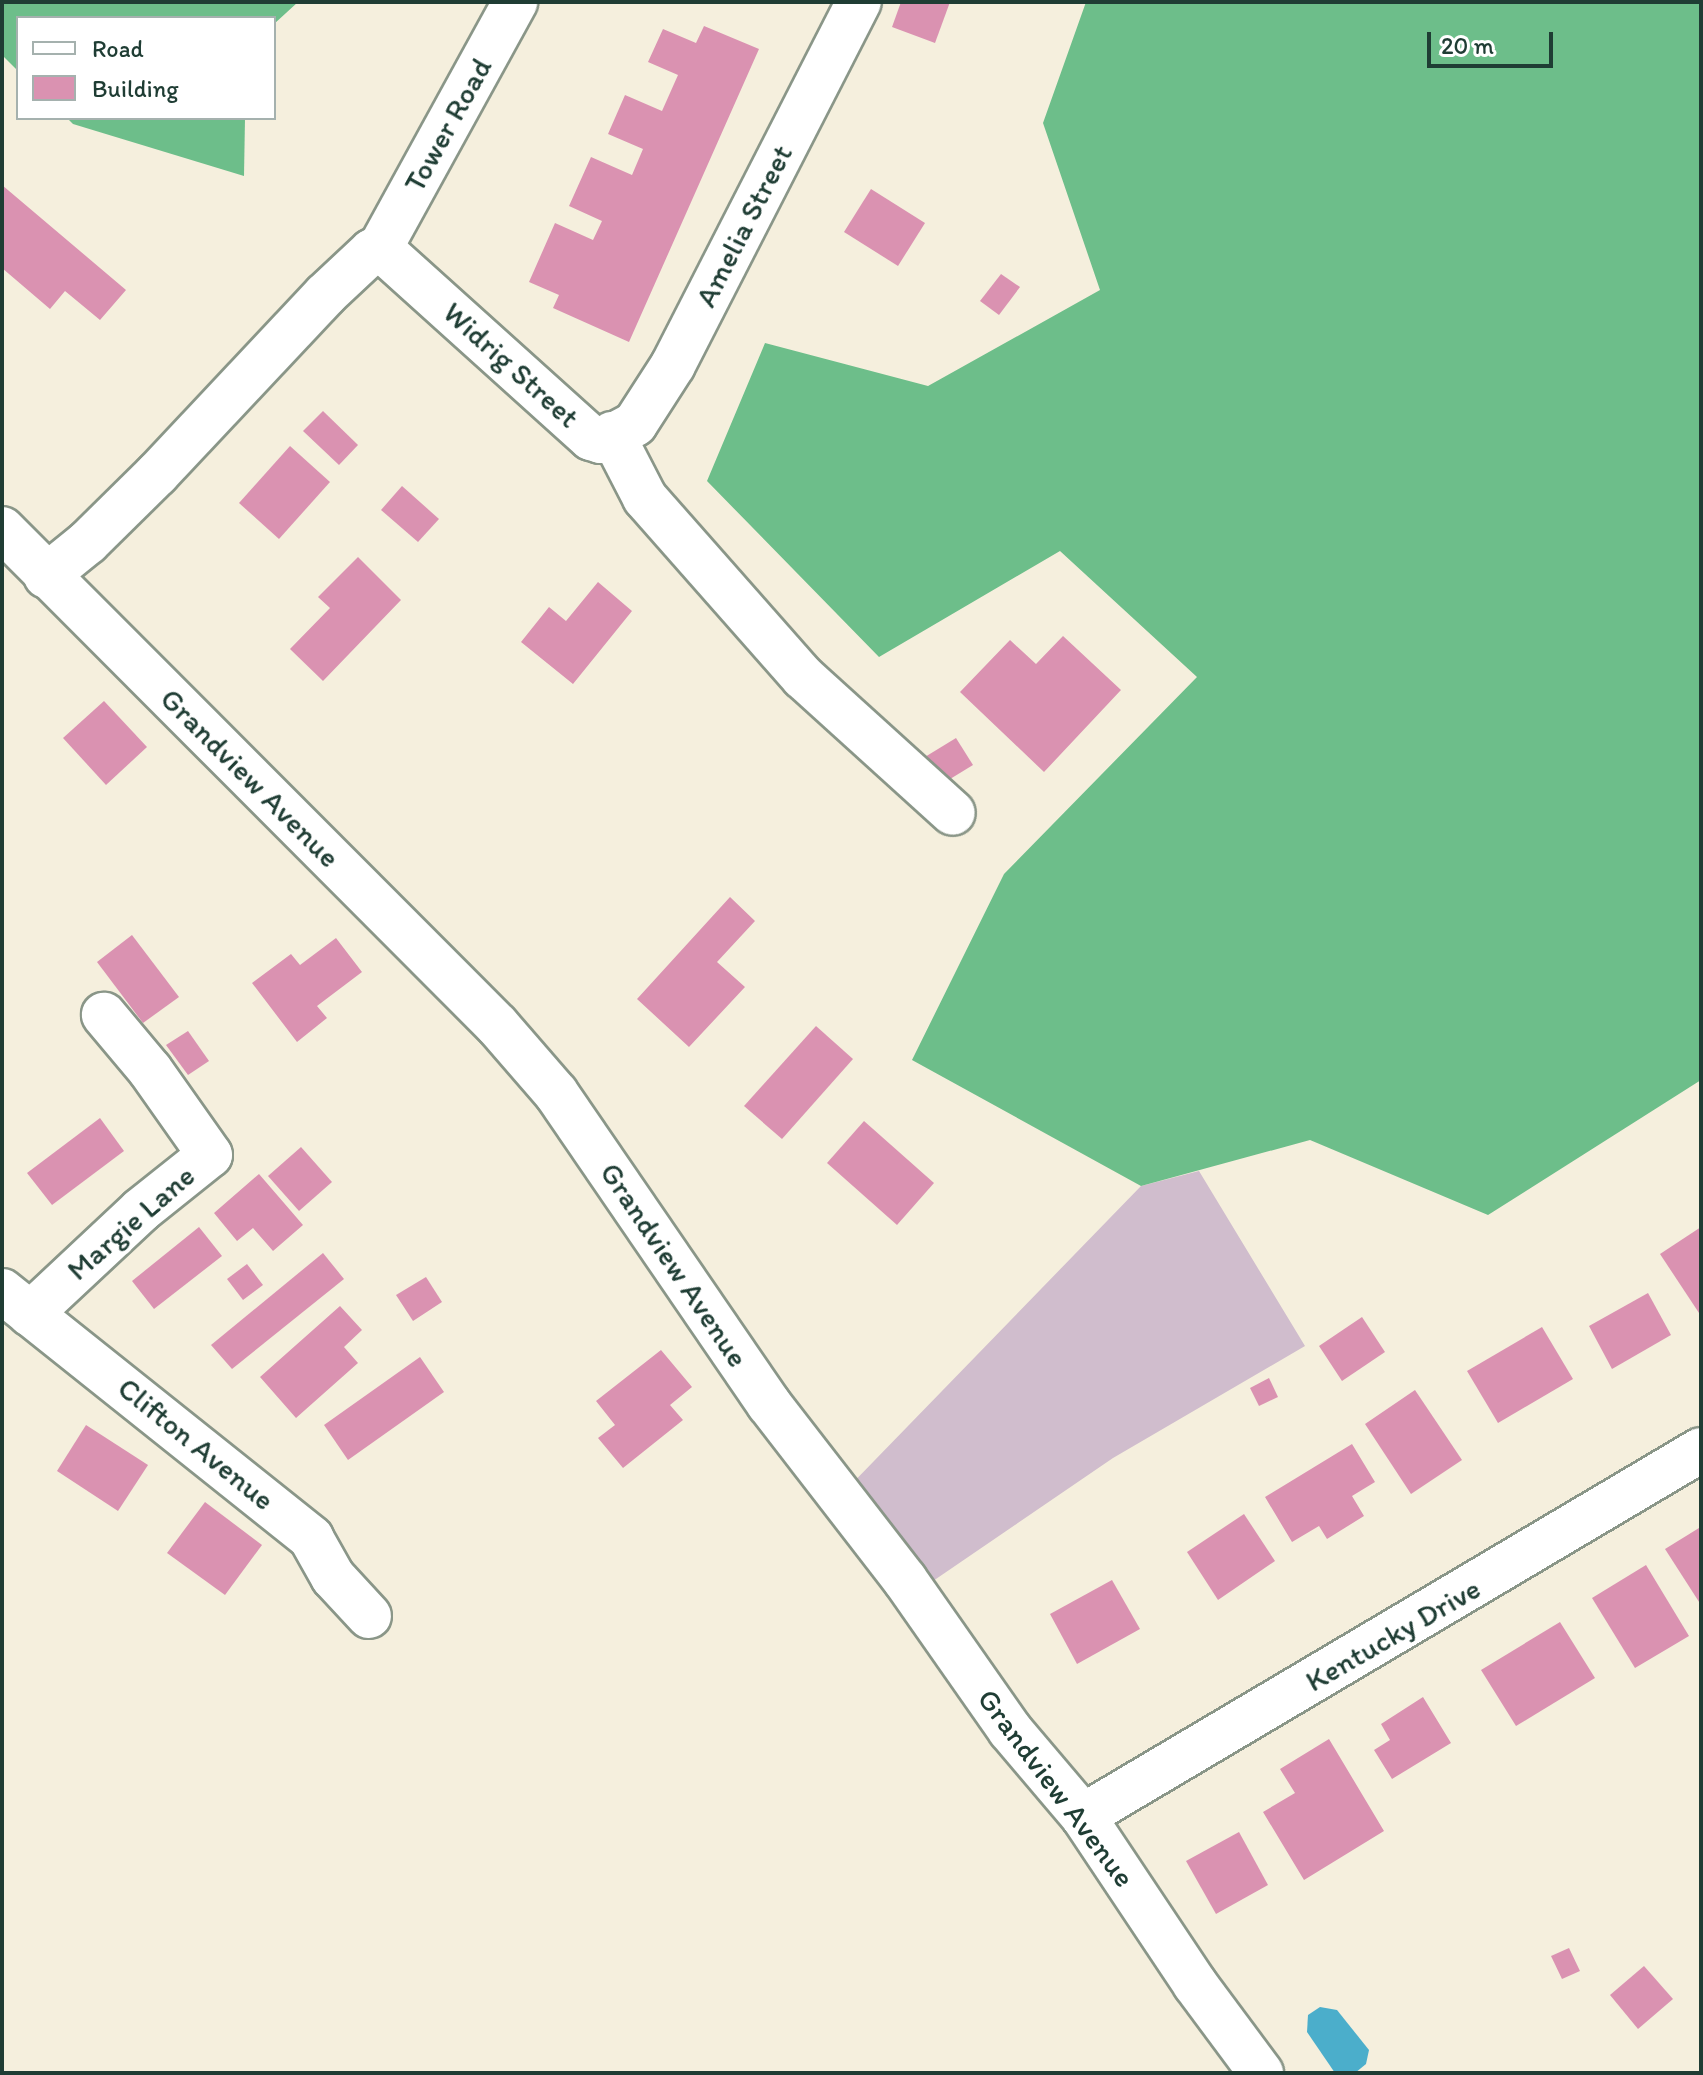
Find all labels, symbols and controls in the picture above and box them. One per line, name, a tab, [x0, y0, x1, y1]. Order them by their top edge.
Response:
legend	[16, 16, 276, 120]
scale bar	[1431, 16, 1557, 66]
text: 20 m	[1441, 31, 1494, 60]
text: Road	[92, 34, 144, 63]
street label: Tower Road	[397, 52, 499, 198]
text: Building	[92, 74, 179, 103]
street label: Amelia Street	[688, 139, 800, 313]
street label: Widrig Street	[436, 295, 586, 435]
street label: Grandview Avenue	[153, 681, 347, 875]
street label: Grandview Avenue	[593, 1156, 755, 1374]
street label: Margie Lane	[60, 1158, 202, 1288]
street label: Clifton Avenue	[111, 1370, 281, 1518]
street label: Kentucky Drive	[1299, 1570, 1487, 1700]
street label: Grandview Avenue	[970, 1682, 1142, 1894]

